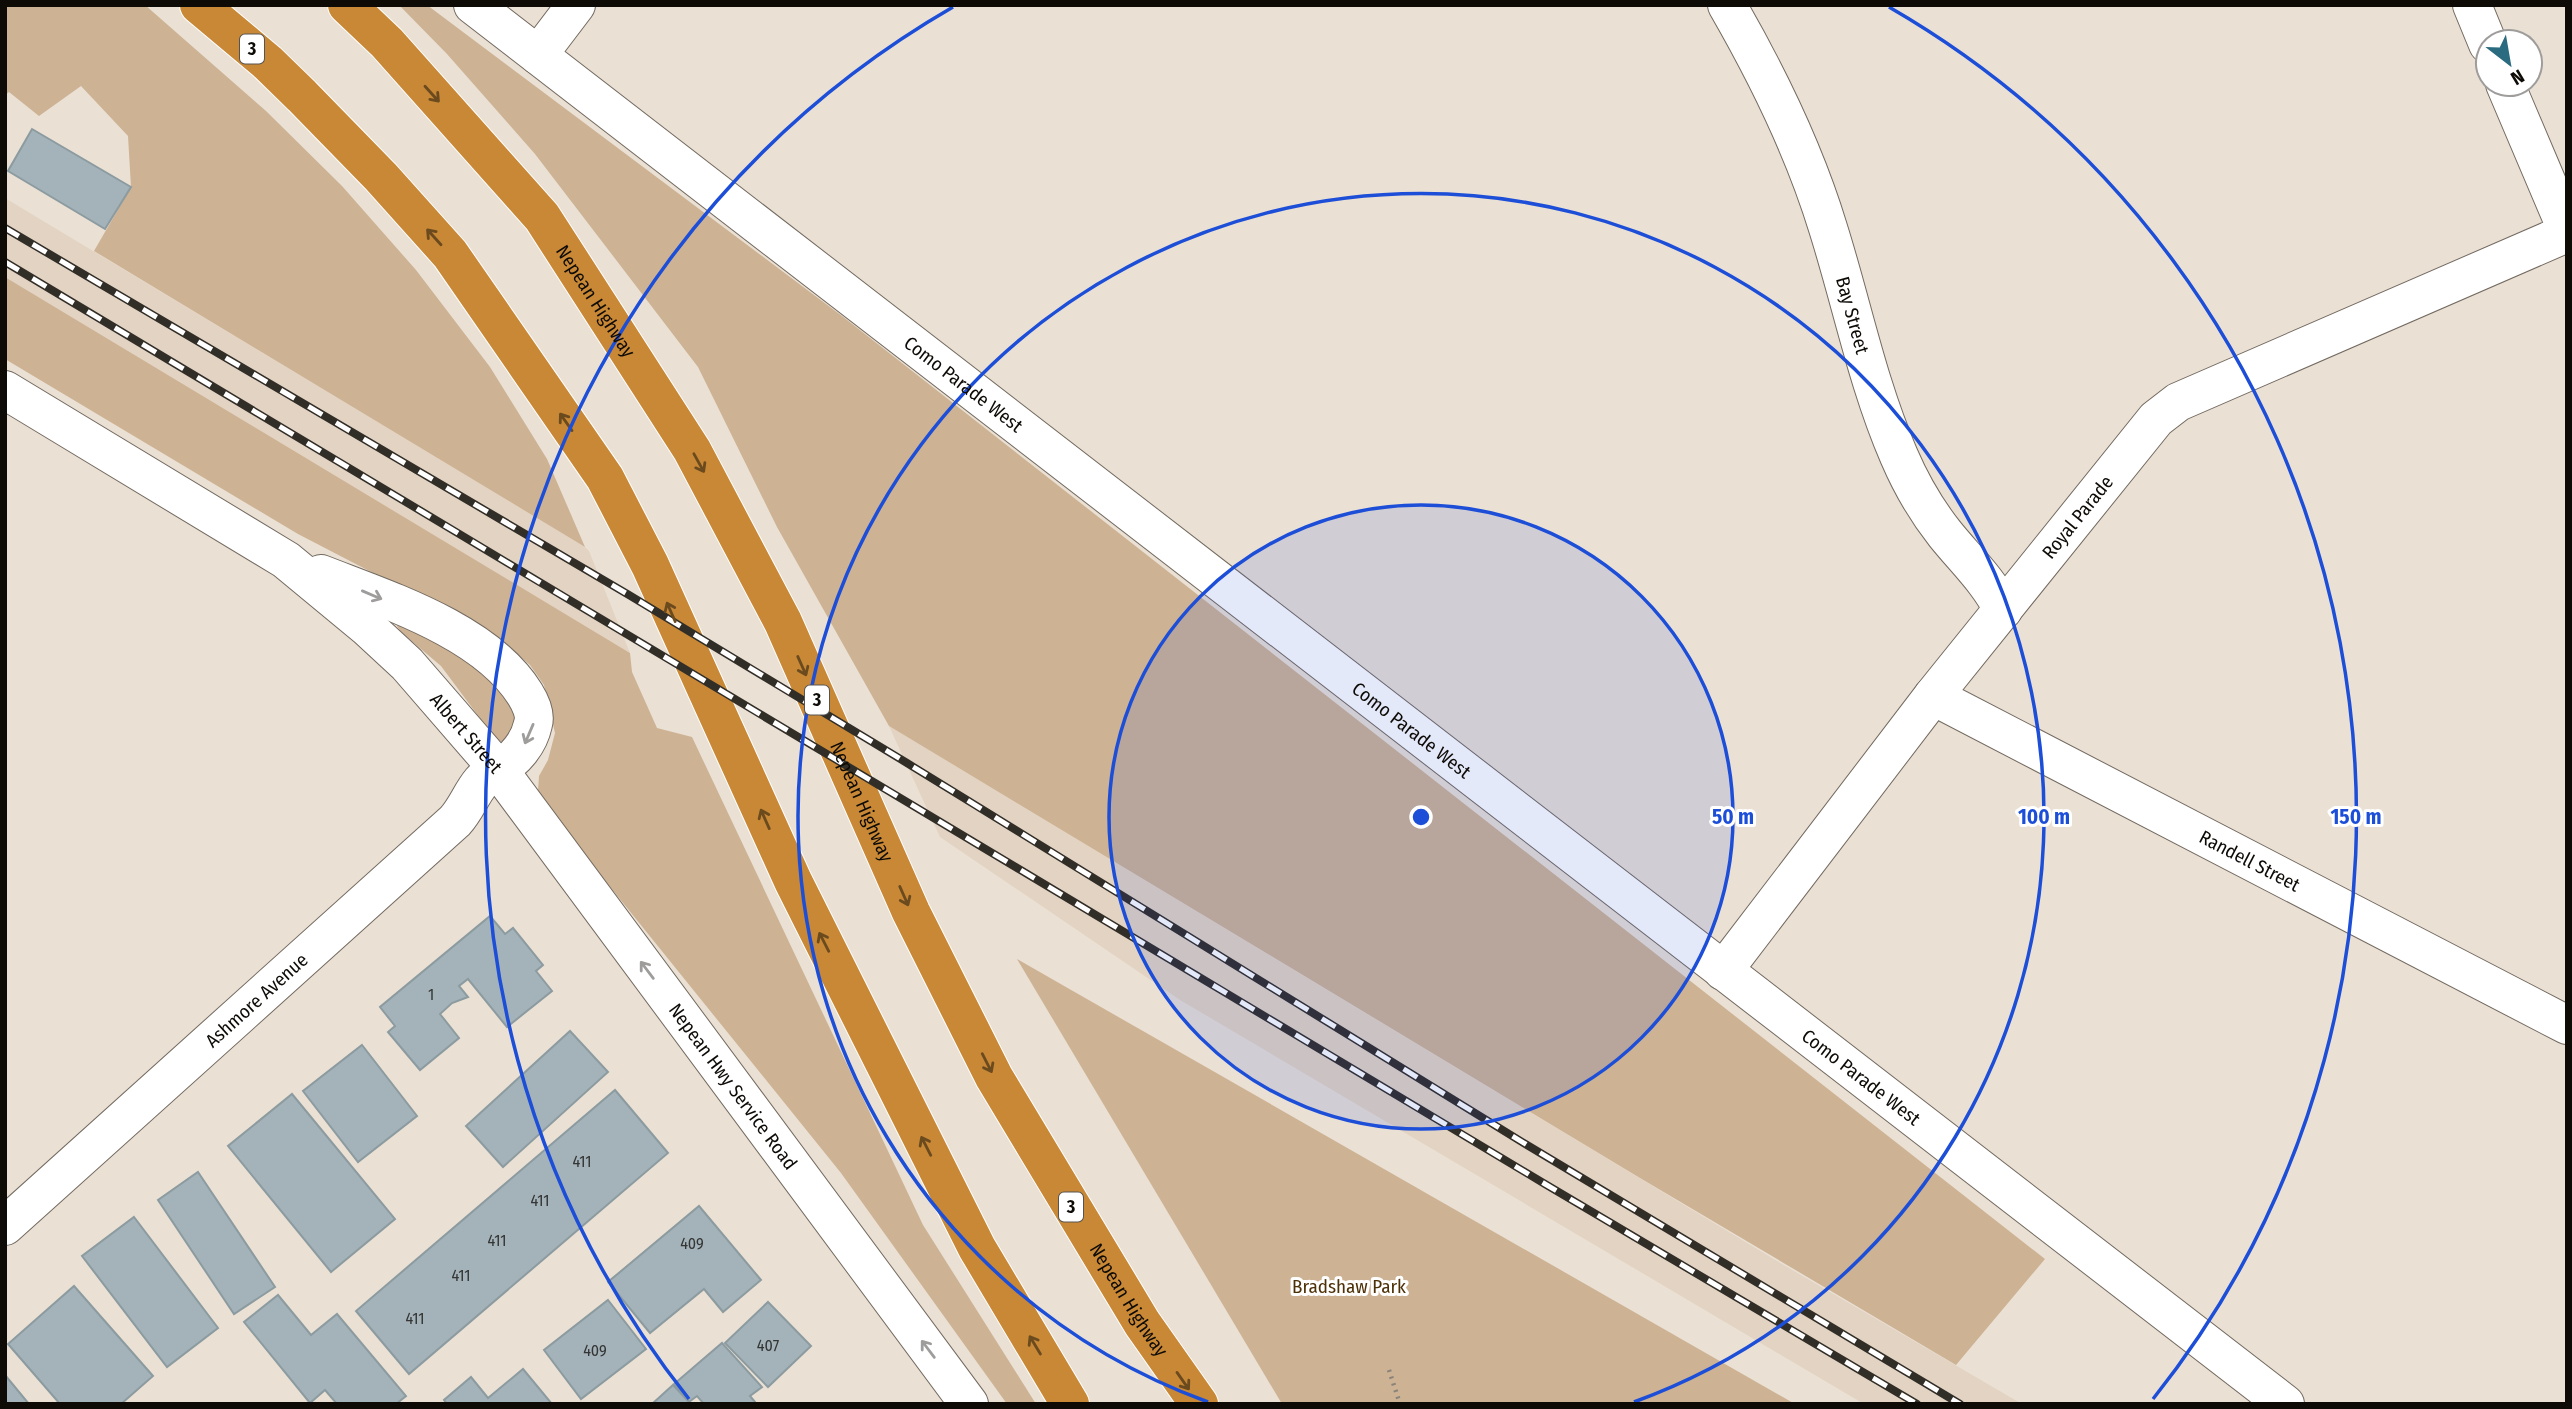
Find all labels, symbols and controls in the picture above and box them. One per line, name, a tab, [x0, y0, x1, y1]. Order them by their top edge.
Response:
north arrow	[2474, 28, 2544, 98]
road number: 3	[240, 34, 264, 64]
text: N	[2507, 64, 2528, 90]
one-way arrow	[424, 85, 440, 103]
one-way arrow	[426, 228, 442, 246]
street label: Nepean Highway	[551, 241, 640, 362]
street label: Bay Street	[1831, 274, 1874, 357]
street label: Como Parade West	[899, 331, 1028, 438]
one-way arrow	[559, 413, 573, 432]
one-way arrow	[693, 452, 706, 473]
street label: Royal Parade	[2037, 471, 2118, 563]
one-way arrow	[361, 589, 383, 602]
one-way arrow	[664, 602, 677, 623]
one-way arrow	[796, 654, 809, 676]
street label: Como Parade West	[1348, 677, 1476, 784]
road number: 3	[805, 686, 829, 714]
street label: Albert Street	[425, 688, 508, 778]
one-way arrow	[522, 722, 535, 744]
street label: Nepean Highway	[825, 738, 899, 866]
text: 50 m	[1712, 804, 1754, 830]
text: 100 m	[2018, 804, 2070, 830]
text: 150 m	[2330, 804, 2382, 830]
centre of rings	[1409, 805, 1433, 829]
one-way arrow	[758, 809, 771, 830]
street label: Randell Street	[2195, 825, 2305, 897]
one-way arrow	[898, 885, 911, 906]
one-way arrow	[816, 932, 830, 953]
street label: Ashmore Avenue	[201, 948, 313, 1052]
one-way arrow	[639, 961, 654, 979]
house number: 1	[428, 985, 434, 1004]
street label: Nepean Hwy Service Road	[664, 999, 802, 1174]
street label: Como Parade West	[1797, 1024, 1926, 1131]
one-way arrow	[980, 1052, 994, 1073]
one-way arrow	[918, 1136, 932, 1157]
house number: 411	[572, 1152, 592, 1171]
house number: 411	[530, 1191, 550, 1210]
road number: 3	[1059, 1192, 1083, 1222]
house number: 411	[487, 1231, 507, 1250]
house number: 409	[680, 1234, 704, 1253]
street label: Nepean Highway	[1085, 1239, 1173, 1361]
house number: 411	[451, 1266, 471, 1285]
park label: Bradshaw Park	[1292, 1275, 1406, 1298]
house number: 411	[405, 1309, 425, 1328]
house number: 407	[757, 1336, 780, 1355]
one-way arrow	[1028, 1336, 1042, 1356]
one-way arrow	[921, 1340, 936, 1359]
house number: 409	[583, 1341, 607, 1360]
one-way arrow	[1176, 1371, 1190, 1390]

